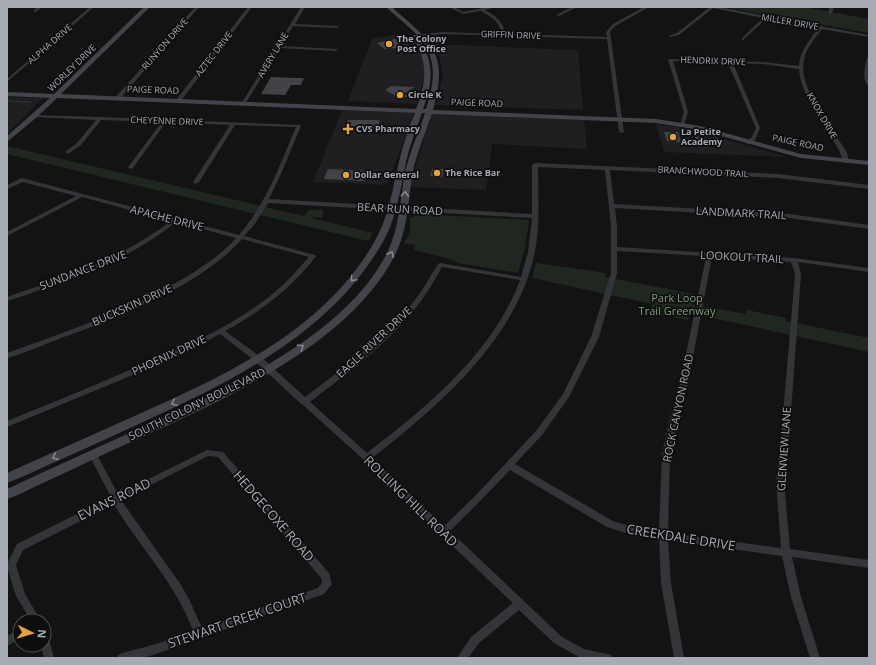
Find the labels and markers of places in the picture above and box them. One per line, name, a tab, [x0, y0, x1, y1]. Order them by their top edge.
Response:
place label: The Colony Post Office	[397, 32, 447, 55]
marker: The Colony Post Office	[384, 39, 394, 49]
place label: Circle K	[408, 88, 442, 101]
marker: Circle K	[395, 90, 405, 100]
place label: CVS Pharmacy	[356, 122, 421, 135]
marker: CVS Pharmacy	[343, 124, 353, 134]
place label: La Petite Academy	[681, 125, 723, 148]
marker: La Petite Academy	[668, 132, 678, 142]
place label: The Rice Bar	[445, 166, 500, 179]
place label: Dollar General	[354, 168, 419, 181]
marker: The Rice Bar	[432, 168, 442, 178]
marker: Dollar General	[341, 170, 351, 180]

